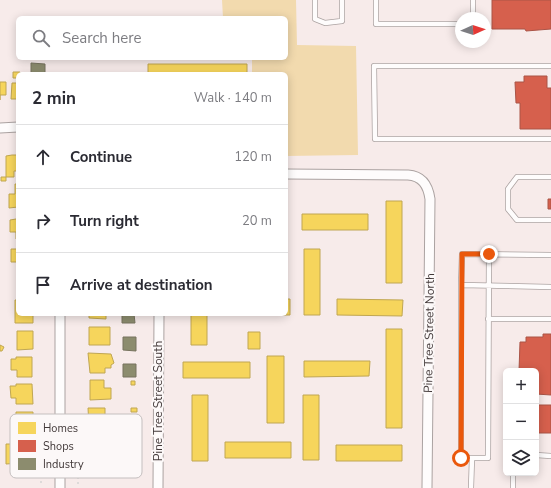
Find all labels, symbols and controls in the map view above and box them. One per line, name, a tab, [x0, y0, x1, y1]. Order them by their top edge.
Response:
north arrow	[455, 12, 491, 48]
search box	[16, 16, 288, 60]
icon: search	[30, 27, 52, 49]
text: Search here	[62, 28, 142, 48]
text: 2 min	[32, 87, 76, 110]
text: Walk · 140 m	[194, 89, 272, 107]
icon: ahead	[32, 146, 54, 168]
text: Continue	[70, 147, 132, 167]
text: 120 m	[234, 148, 272, 166]
icon: right	[32, 210, 54, 232]
text: Turn right	[70, 211, 139, 231]
text: 20 m	[242, 212, 272, 230]
route end	[480, 245, 498, 263]
street label: Pine Tree Street North	[420, 273, 438, 393]
icon: arrive	[32, 274, 54, 296]
text: Arrive at destination	[70, 275, 213, 295]
street label: Pine Tree Street South	[150, 341, 166, 461]
map controls	[503, 368, 539, 476]
button: +	[503, 368, 539, 404]
button: −	[503, 404, 539, 440]
legend	[10, 414, 142, 478]
text: Homes	[43, 421, 78, 436]
text: Shops	[43, 439, 74, 454]
button: layers	[503, 440, 539, 476]
route start	[452, 449, 470, 467]
text: Industry	[43, 457, 84, 472]

